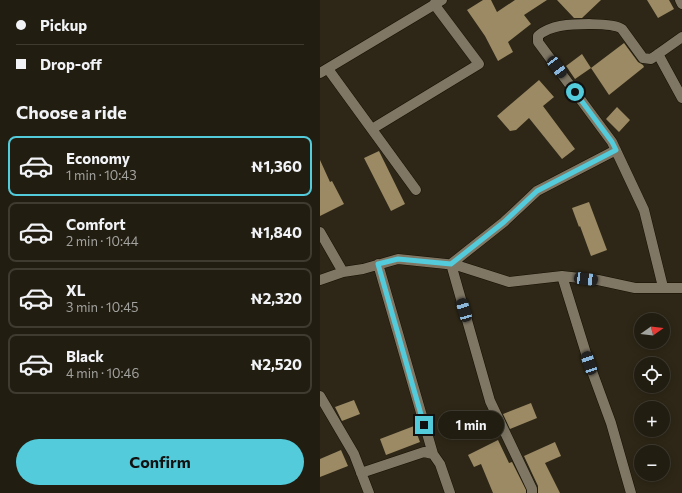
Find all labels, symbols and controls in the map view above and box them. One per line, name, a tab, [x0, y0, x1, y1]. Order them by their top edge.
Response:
text: Pickup	[40, 16, 87, 34]
car	[545, 54, 569, 80]
text: Drop-off	[40, 55, 102, 73]
route start	[566, 83, 584, 101]
text: Choose a ride	[16, 101, 127, 123]
icon: car	[18, 148, 54, 184]
text: Economy	[66, 149, 130, 167]
text: ₦1,360	[251, 157, 302, 175]
text: 1 min · 10:43	[66, 167, 137, 183]
icon: car	[18, 214, 54, 250]
text: Comfort	[66, 215, 126, 233]
text: ₦1,840	[251, 223, 302, 241]
text: 2 min · 10:44	[66, 233, 139, 249]
car	[573, 272, 599, 286]
icon: car	[18, 280, 54, 316]
text: XL	[66, 281, 85, 299]
text: ₦2,320	[251, 289, 302, 307]
car	[455, 297, 473, 323]
text: 3 min · 10:45	[66, 299, 138, 315]
north arrow	[634, 313, 670, 349]
map controls	[634, 313, 670, 481]
icon: car	[18, 346, 54, 382]
text: Black	[66, 347, 104, 365]
car	[580, 350, 598, 376]
text: ₦2,520	[250, 355, 302, 373]
button: locate	[634, 357, 670, 393]
text: 4 min · 10:46	[66, 365, 139, 381]
button: +	[634, 401, 670, 437]
callout: 1 min	[438, 411, 504, 439]
route end	[415, 416, 433, 434]
text: 1 min	[456, 417, 486, 433]
button: Confirm	[16, 439, 304, 485]
button: −	[634, 445, 670, 481]

